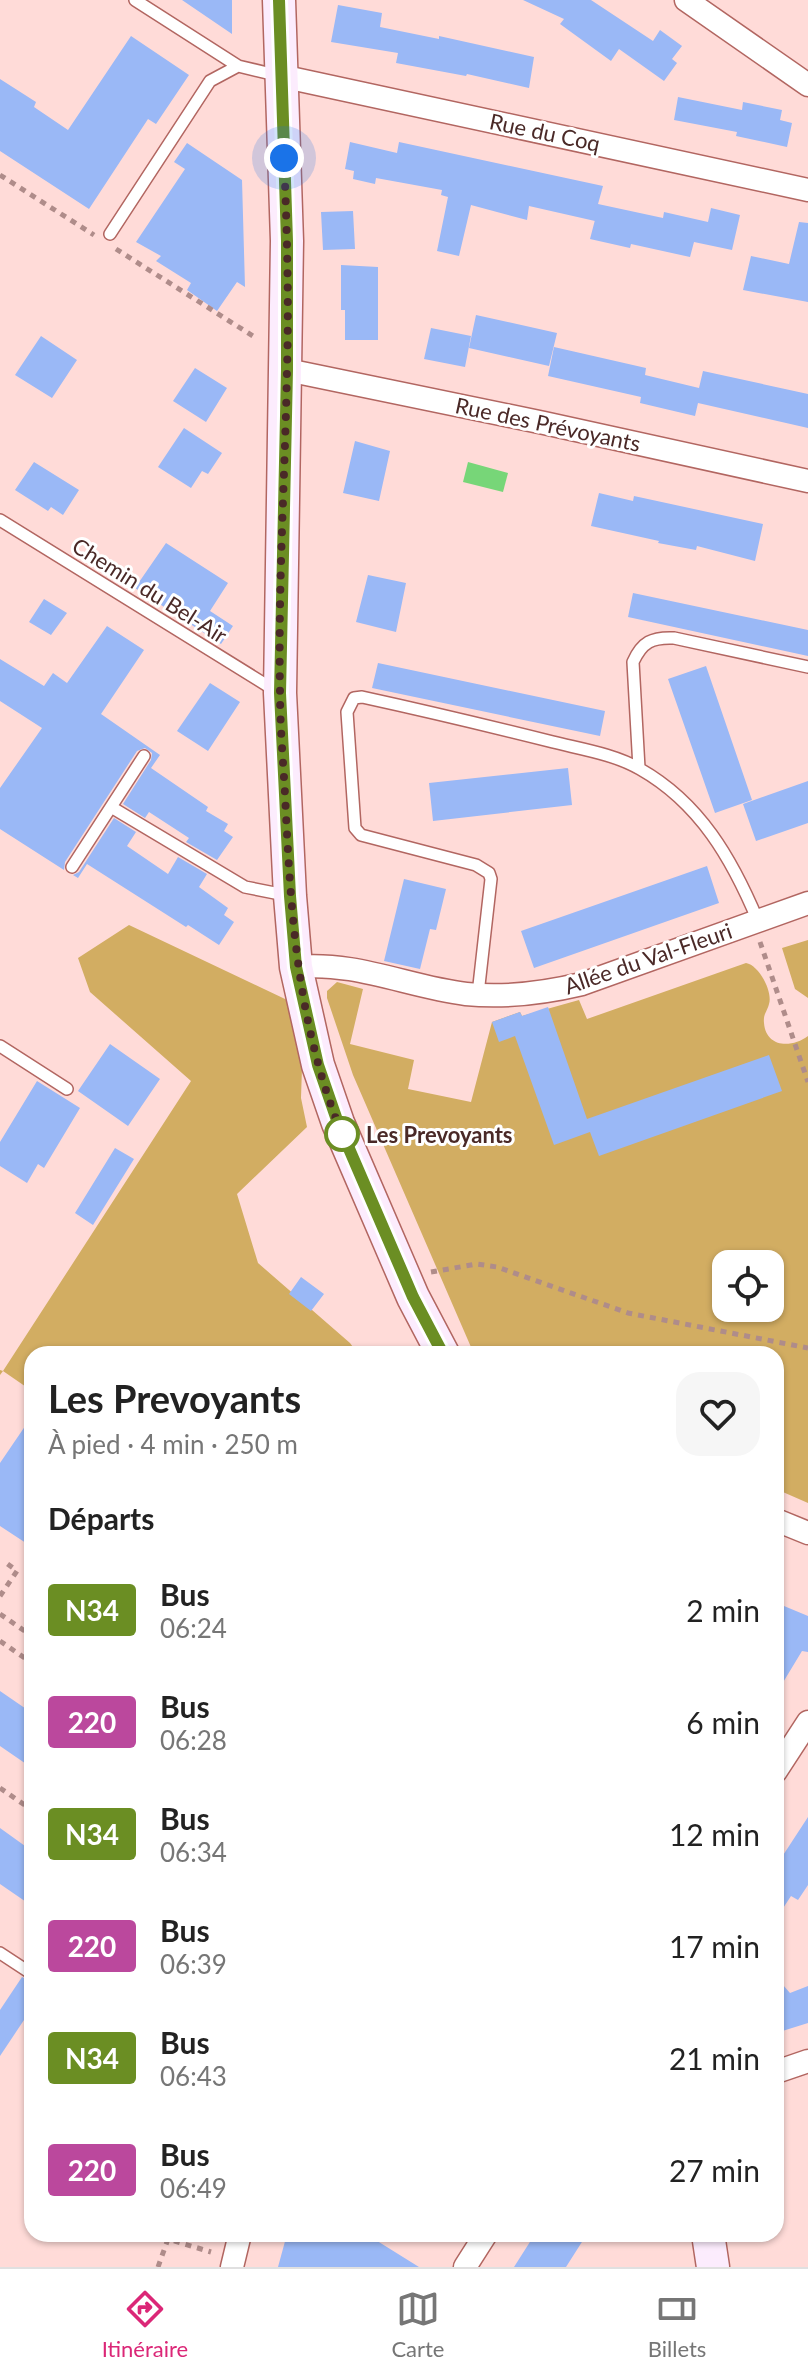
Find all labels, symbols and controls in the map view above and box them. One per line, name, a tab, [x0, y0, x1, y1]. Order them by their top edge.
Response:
street label: Rue du Coq	[487, 107, 603, 157]
your location	[264, 138, 304, 178]
street label: Rue des Prévoyants	[453, 391, 643, 457]
street label: Chemin du Bel-Air	[68, 532, 232, 648]
street label: Allée du Val-Fleuri	[561, 917, 735, 999]
marker: Les Prevoyants	[325, 1117, 359, 1151]
place label: Les Prevoyants	[366, 1121, 513, 1148]
map controls	[712, 1250, 784, 1322]
button: locate	[712, 1250, 784, 1322]
button: heart	[676, 1372, 760, 1456]
text: Les Prevoyants	[48, 1375, 301, 1421]
text: À pied · 4 min · 250 m	[48, 1428, 298, 1460]
text: Départs	[48, 1500, 154, 1536]
text: Bus	[160, 1576, 210, 1612]
text: 2 min	[686, 1592, 760, 1628]
text: N34	[65, 1593, 119, 1627]
text: 06:24	[160, 1612, 227, 1644]
text: Bus	[160, 1688, 210, 1724]
text: 6 min	[686, 1704, 760, 1740]
text: 220	[68, 1705, 116, 1739]
text: 06:28	[160, 1724, 227, 1756]
text: Bus	[160, 1800, 210, 1836]
text: 12 min	[669, 1816, 760, 1852]
text: N34	[65, 1817, 119, 1851]
text: 06:34	[160, 1836, 227, 1868]
text: Bus	[160, 1912, 210, 1948]
text: 17 min	[669, 1928, 760, 1964]
text: 220	[68, 1929, 116, 1963]
text: 06:39	[160, 1948, 227, 1980]
text: Bus	[160, 2024, 210, 2060]
text: 21 min	[669, 2040, 760, 2076]
text: N34	[65, 2041, 119, 2075]
text: 06:43	[160, 2060, 227, 2092]
text: Bus	[160, 2136, 210, 2172]
text: 27 min	[669, 2152, 760, 2188]
text: 220	[68, 2153, 116, 2187]
text: 06:49	[160, 2172, 227, 2204]
tab: Itinéraire	[102, 2287, 188, 2362]
tab: Carte	[391, 2287, 444, 2362]
tab: Billets	[648, 2287, 706, 2362]

